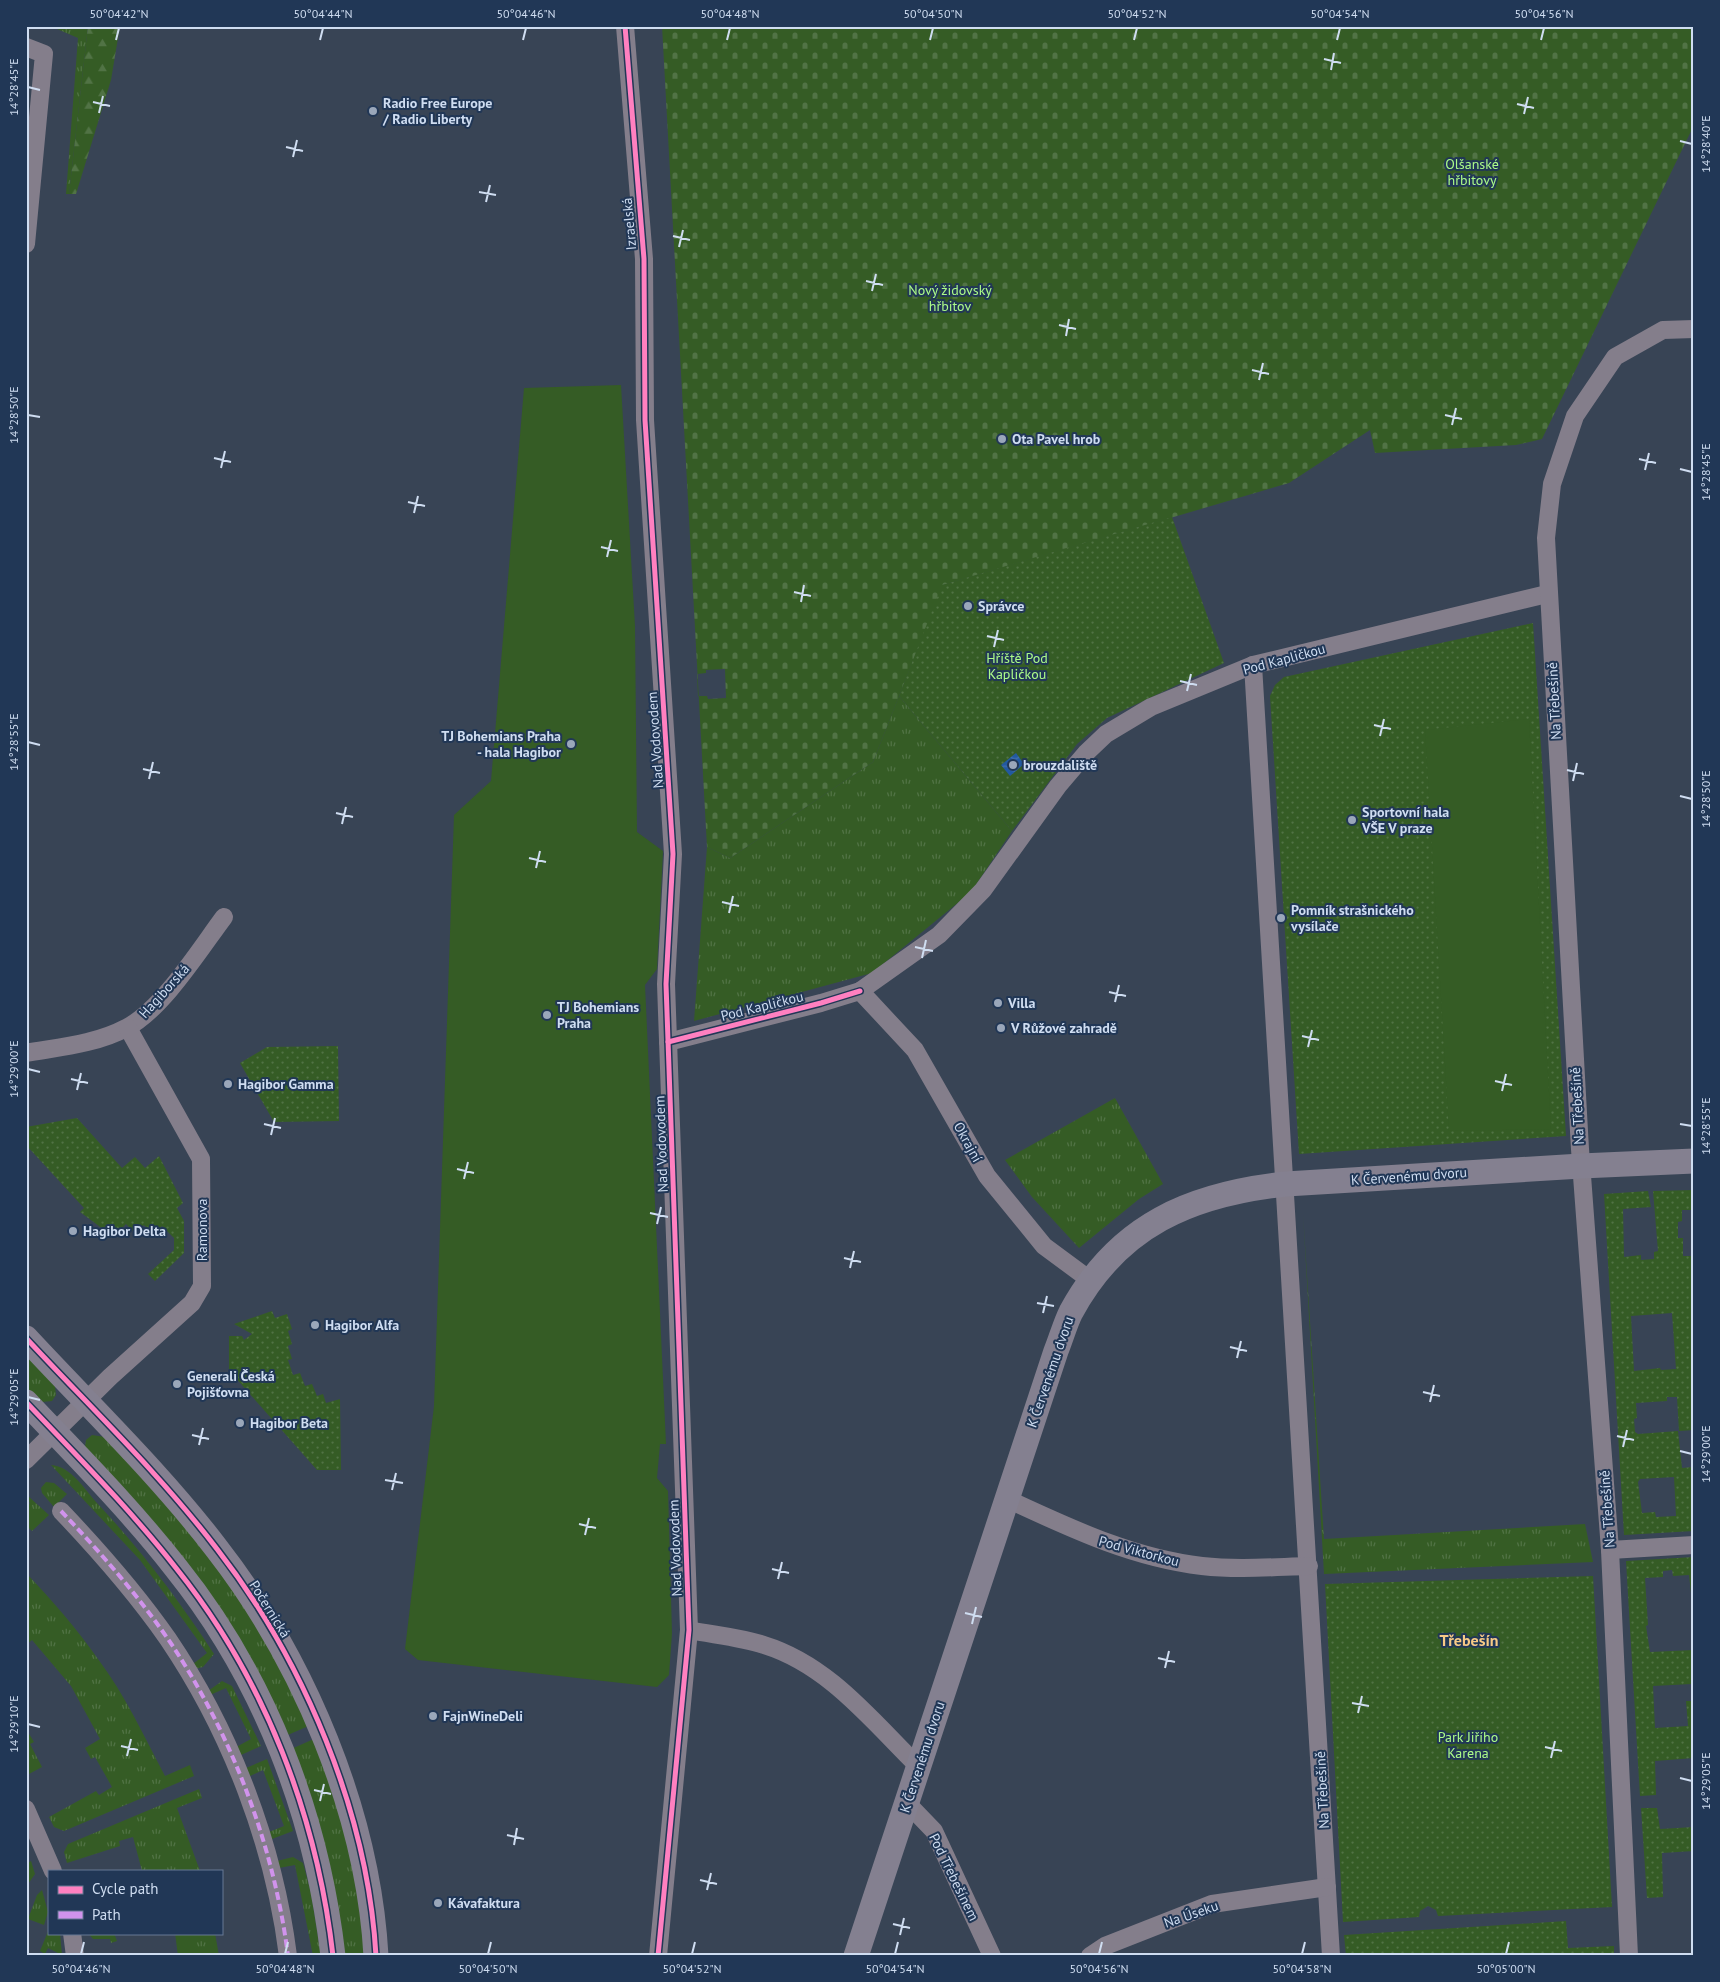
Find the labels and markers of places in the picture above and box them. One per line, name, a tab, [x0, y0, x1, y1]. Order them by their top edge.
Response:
place label: Radio Free Europe / Radio Liberty	[382, 94, 492, 128]
marker: Radio Free Europe / Radio Liberty	[367, 105, 379, 117]
place label: Ota Pavel hrob	[1012, 430, 1101, 448]
marker: Ota Pavel hrob	[996, 433, 1008, 445]
place label: Správce	[978, 597, 1024, 615]
marker: Správce	[962, 600, 974, 612]
place label: TJ Bohemians Praha - hala Hagibor	[441, 727, 561, 761]
marker: TJ Bohemians Praha - hala Hagibor	[565, 738, 577, 750]
place label: brouzdaliště	[1023, 756, 1097, 774]
marker: brouzdaliště	[1007, 759, 1019, 771]
place label: Sportovní hala VŠE V praze	[1361, 803, 1449, 837]
marker: Sportovní hala VŠE V praze	[1346, 814, 1358, 826]
place label: Pomník strašnického vysílače	[1290, 901, 1414, 935]
marker: Pomník strašnického vysílače	[1275, 912, 1287, 924]
place label: Villa	[1007, 994, 1035, 1012]
marker: Villa	[992, 997, 1004, 1009]
place label: TJ Bohemians Praha	[557, 998, 639, 1032]
marker: TJ Bohemians Praha	[541, 1009, 553, 1021]
place label: V Růžové zahradě	[1010, 1019, 1117, 1037]
marker: V Růžové zahradě	[995, 1022, 1007, 1034]
place label: Hagibor Gamma	[238, 1075, 334, 1093]
marker: Hagibor Gamma	[222, 1078, 234, 1090]
place label: Hagibor Delta	[83, 1222, 166, 1240]
marker: Hagibor Delta	[67, 1225, 79, 1237]
place label: Hagibor Alfa	[325, 1316, 399, 1334]
marker: Hagibor Alfa	[309, 1319, 321, 1331]
place label: Generali Česká Pojišťovna	[187, 1367, 275, 1401]
marker: Generali Česká Pojišťovna	[171, 1378, 183, 1390]
place label: Hagibor Beta	[250, 1414, 328, 1432]
marker: Hagibor Beta	[234, 1417, 246, 1429]
place label: FajnWineDeli	[443, 1707, 523, 1725]
marker: FajnWineDeli	[427, 1710, 439, 1722]
place label: Kávafaktura	[448, 1894, 520, 1912]
marker: Kávafaktura	[432, 1897, 444, 1909]

